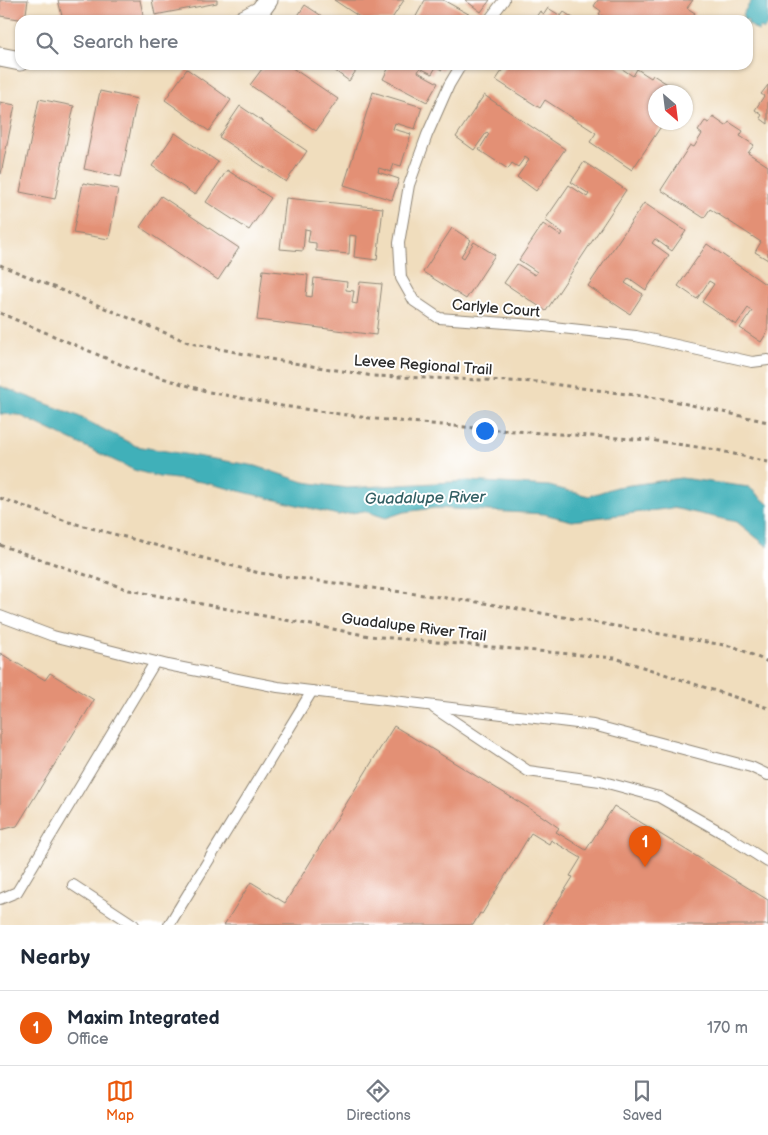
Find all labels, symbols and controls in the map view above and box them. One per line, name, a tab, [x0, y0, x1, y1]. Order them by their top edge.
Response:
search box	[15, 15, 753, 70]
icon: search	[33, 29, 61, 57]
text: Search here	[73, 31, 178, 54]
north arrow	[648, 85, 693, 130]
street label: Carlyle Court	[451, 295, 541, 322]
street label: Levee Regional Trail	[353, 351, 493, 380]
your location	[472, 418, 498, 444]
water label: Guadalupe River	[365, 488, 487, 509]
street label: Guadalupe River Trail	[340, 609, 487, 646]
pin: 1	[629, 826, 661, 867]
text: Nearby	[20, 945, 90, 970]
text: Maxim Integrated	[67, 1007, 220, 1030]
text: 1	[33, 1019, 39, 1038]
text: 170 m	[707, 1019, 748, 1038]
text: Office	[67, 1030, 109, 1049]
tab: Map	[106, 1077, 134, 1124]
tab: Directions	[346, 1077, 411, 1124]
tab: Saved	[623, 1077, 662, 1124]

